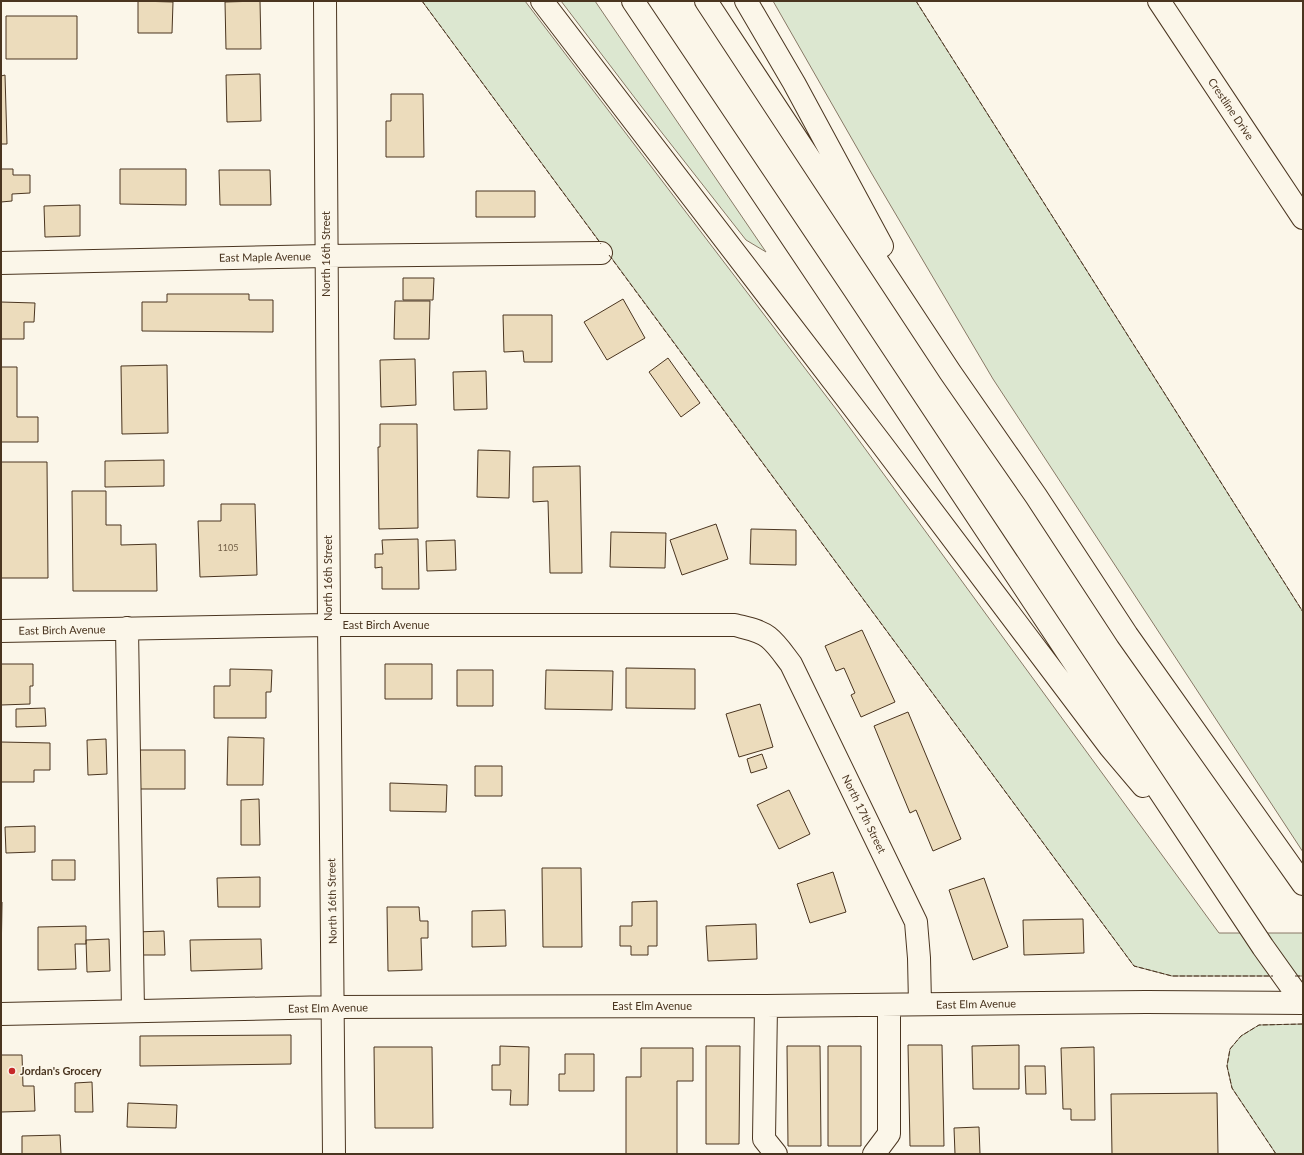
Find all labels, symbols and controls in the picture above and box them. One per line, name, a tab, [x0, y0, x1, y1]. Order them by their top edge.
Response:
street label: Crestline Drive	[1206, 75, 1257, 142]
street label: North 16th Street	[319, 211, 332, 297]
street label: East Maple Avenue	[219, 249, 311, 264]
street label: North 16th Street	[321, 535, 334, 621]
house number: 1105	[218, 542, 238, 553]
street label: East Birch Avenue	[343, 618, 430, 631]
street label: East Birch Avenue	[18, 622, 106, 637]
street label: North 17th Street	[840, 772, 889, 855]
street label: North 16th Street	[324, 858, 339, 944]
street label: East Elm Avenue	[936, 996, 1016, 1011]
street label: East Elm Avenue	[612, 999, 692, 1012]
street label: East Elm Avenue	[288, 1000, 368, 1015]
place label: Jordan's Grocery	[20, 1064, 102, 1077]
marker: Jordan's Grocery	[7, 1066, 17, 1076]

